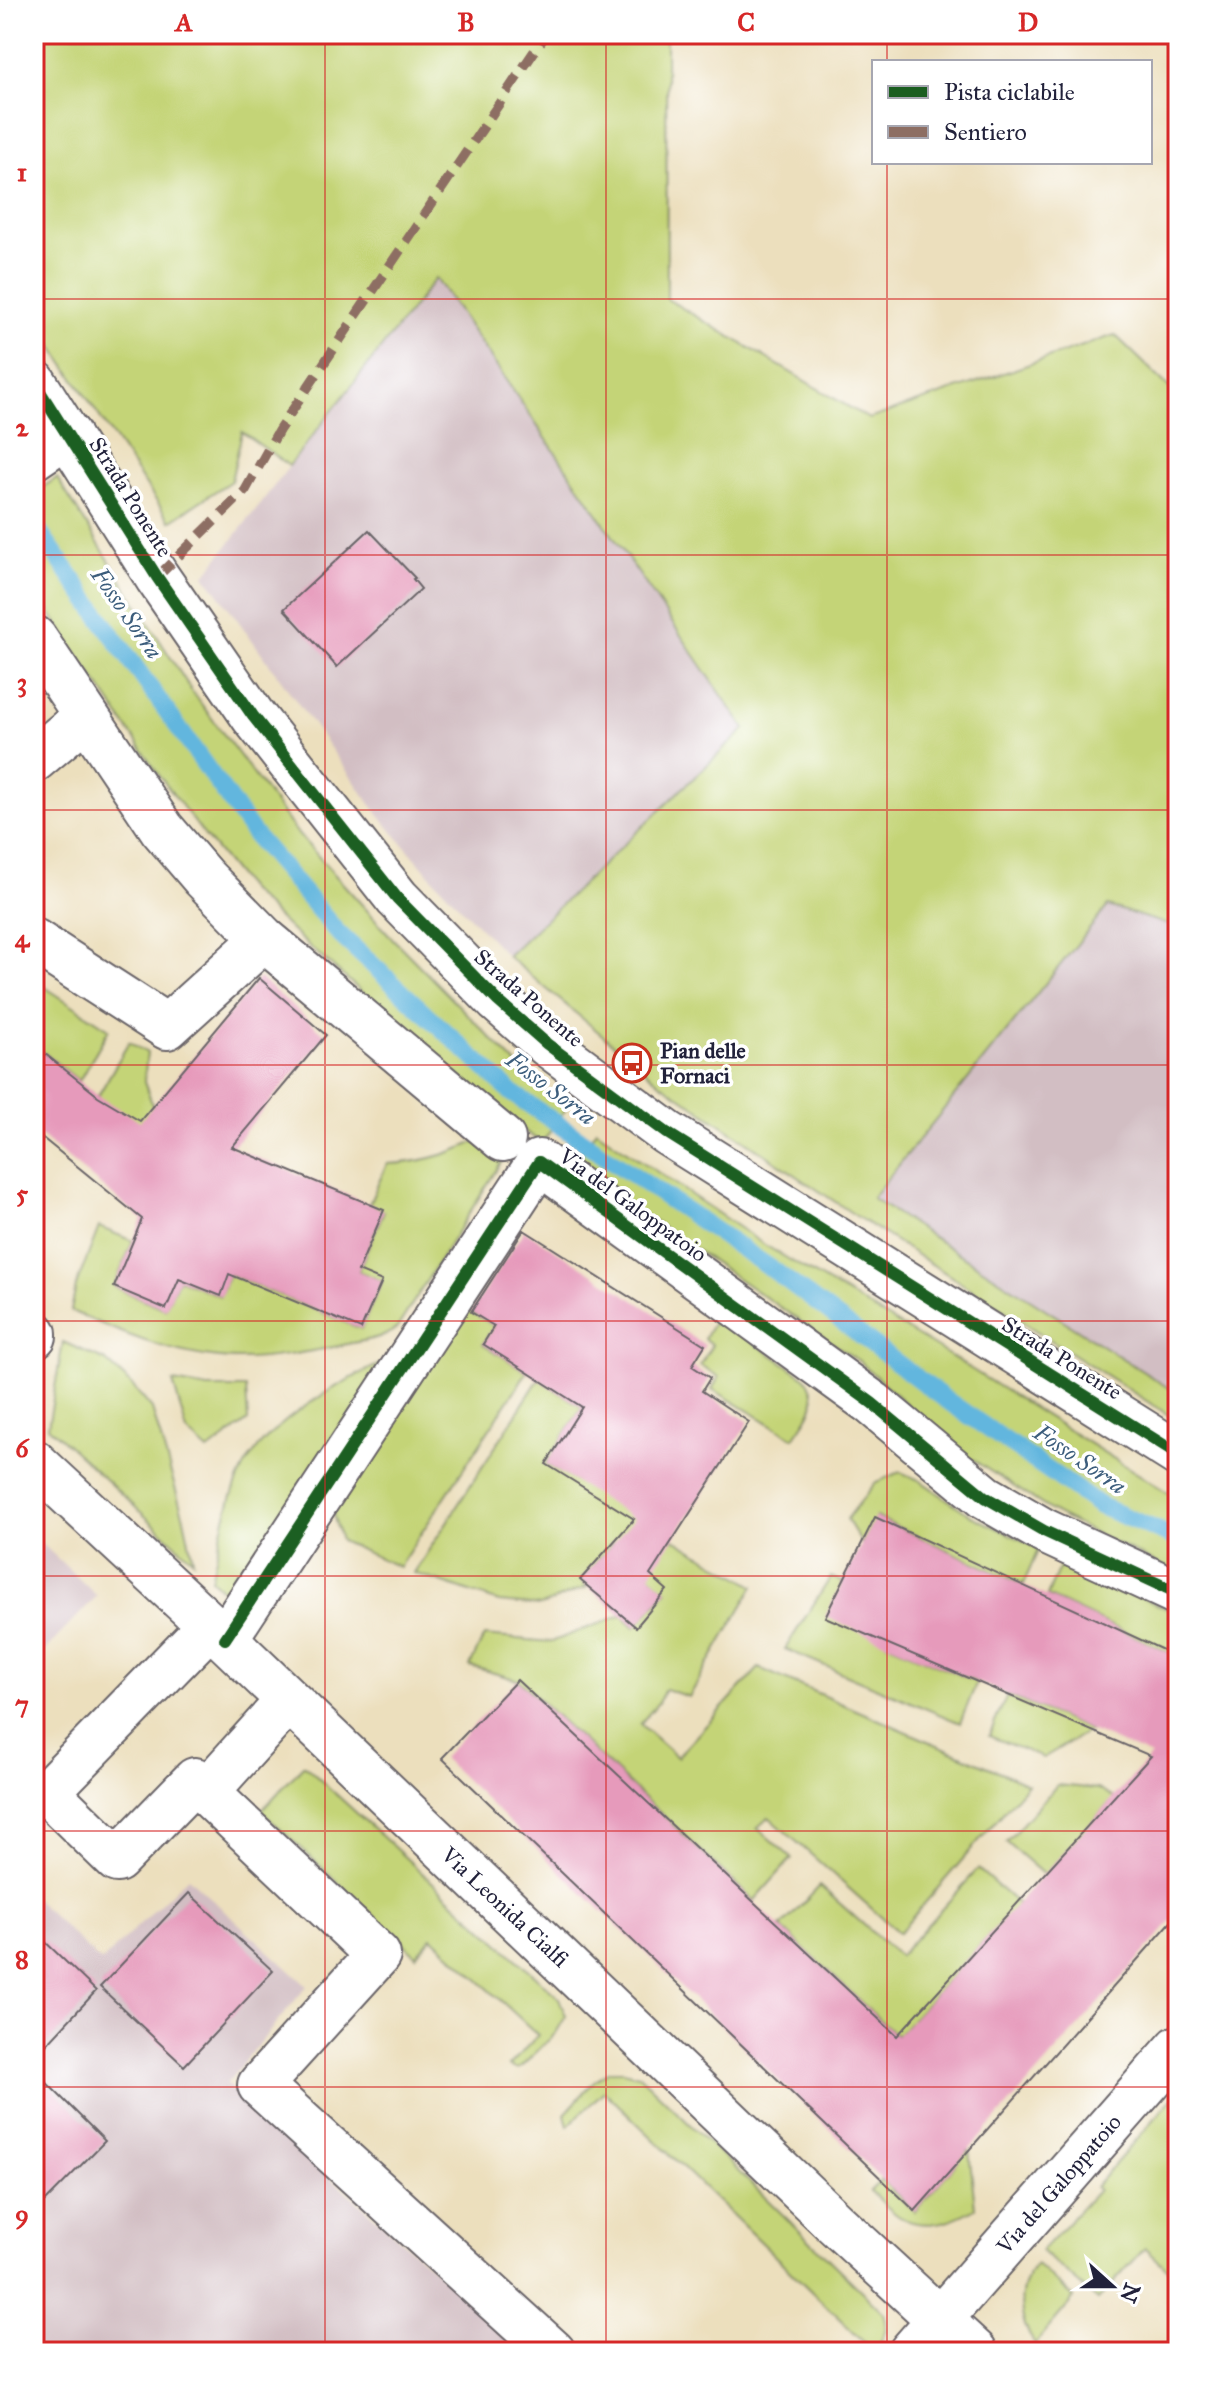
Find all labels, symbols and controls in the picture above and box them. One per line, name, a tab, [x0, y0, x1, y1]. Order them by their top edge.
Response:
text: A	[173, 6, 193, 38]
text: B	[457, 6, 475, 38]
text: C	[737, 6, 755, 38]
text: D	[1018, 6, 1038, 38]
legend	[872, 60, 1152, 164]
text: Pista ciclabile	[944, 77, 1075, 107]
text: Sentiero	[944, 117, 1027, 147]
text: 1	[17, 156, 27, 188]
text: 2	[16, 411, 30, 443]
street label: Strada Ponente	[83, 432, 179, 562]
water label: Fosso Sorra	[84, 561, 169, 665]
text: 3	[17, 666, 27, 698]
text: 4	[15, 922, 31, 954]
street label: Strada Ponente	[469, 943, 589, 1053]
place label: Pian delle Fornaci	[660, 1037, 746, 1089]
bus stop icon: Pian delle Fornaci	[611, 1042, 653, 1084]
water label: Fosso Sorra	[499, 1044, 602, 1132]
street label: Via del Galoppatoio	[553, 1142, 712, 1268]
text: 5	[16, 1177, 29, 1209]
street label: Strada Ponente	[997, 1310, 1127, 1406]
water label: Fosso Sorra	[1027, 1417, 1132, 1501]
text: 6	[15, 1432, 30, 1464]
text: 7	[15, 1688, 29, 1720]
street label: Via Leonida Cialfi	[435, 1841, 574, 1973]
text: 8	[15, 1943, 29, 1975]
street label: Via del Galoppatoio	[990, 2109, 1127, 2260]
text: 9	[15, 2198, 29, 2230]
north arrow	[1072, 2246, 1152, 2326]
text: N	[1114, 2279, 1146, 2307]

